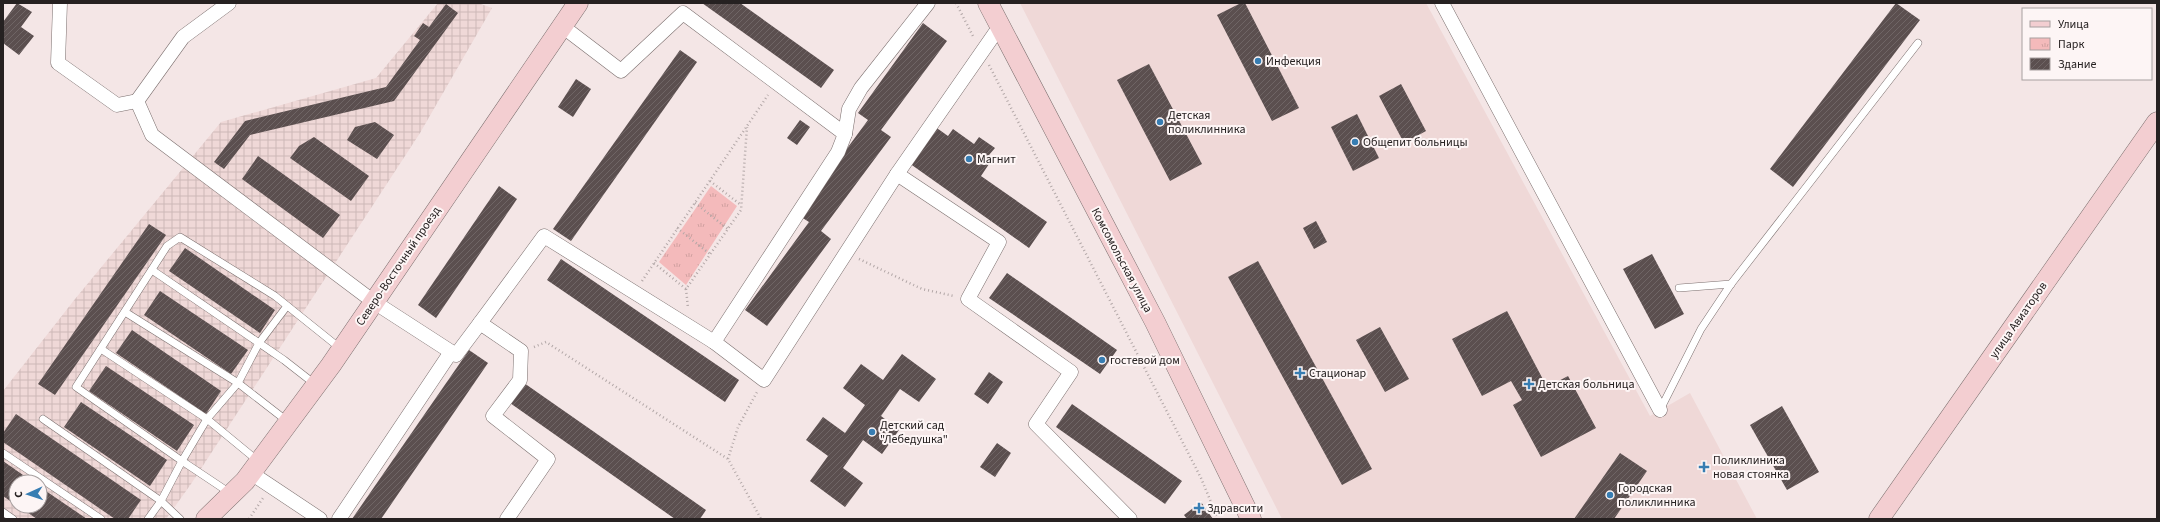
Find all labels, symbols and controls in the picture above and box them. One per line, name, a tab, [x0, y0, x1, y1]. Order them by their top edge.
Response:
legend	[2022, 8, 2152, 80]
text: Улица	[2058, 16, 2089, 33]
text: Парк	[2058, 36, 2084, 53]
place label: Инфекция	[1266, 53, 1321, 70]
marker: Инфекция	[1253, 56, 1263, 66]
text: Здание	[2058, 56, 2097, 73]
place label: Детская поликлинника	[1168, 107, 1246, 138]
marker: Детская поликлинника	[1155, 117, 1165, 127]
place label: Общепит больницы	[1363, 134, 1468, 151]
marker: Общепит больницы	[1350, 137, 1360, 147]
place label: Магнит	[977, 151, 1016, 168]
marker: Магнит	[964, 154, 974, 164]
street label: Северо-Восточный проезд	[352, 203, 445, 329]
street label: Комсомольская улица	[1087, 205, 1156, 316]
street label: улица Авиаторов	[1986, 278, 2051, 362]
place label: гостевой дом	[1110, 352, 1180, 369]
marker: гостевой дом	[1097, 355, 1107, 365]
place label: Стационар	[1309, 365, 1367, 382]
marker: Стационар	[1294, 367, 1306, 379]
place label: Детская больница	[1538, 376, 1634, 393]
marker: Детская больница	[1523, 378, 1535, 390]
place label: Детский сад "Лебедушка"	[880, 417, 948, 448]
marker: Детский сад "Лебедушка"	[867, 427, 877, 437]
place label: Поликлиника новая стоянка	[1713, 452, 1789, 483]
marker: Поликлиника новая стоянка	[1698, 461, 1710, 473]
north arrow	[8, 474, 48, 514]
place label: Городская поликлинника	[1618, 480, 1696, 511]
text: С	[11, 490, 26, 498]
marker: Городская поликлинника	[1605, 490, 1615, 500]
place label: Здравсити	[1207, 500, 1263, 517]
marker: Здравсити	[1194, 503, 1204, 513]

